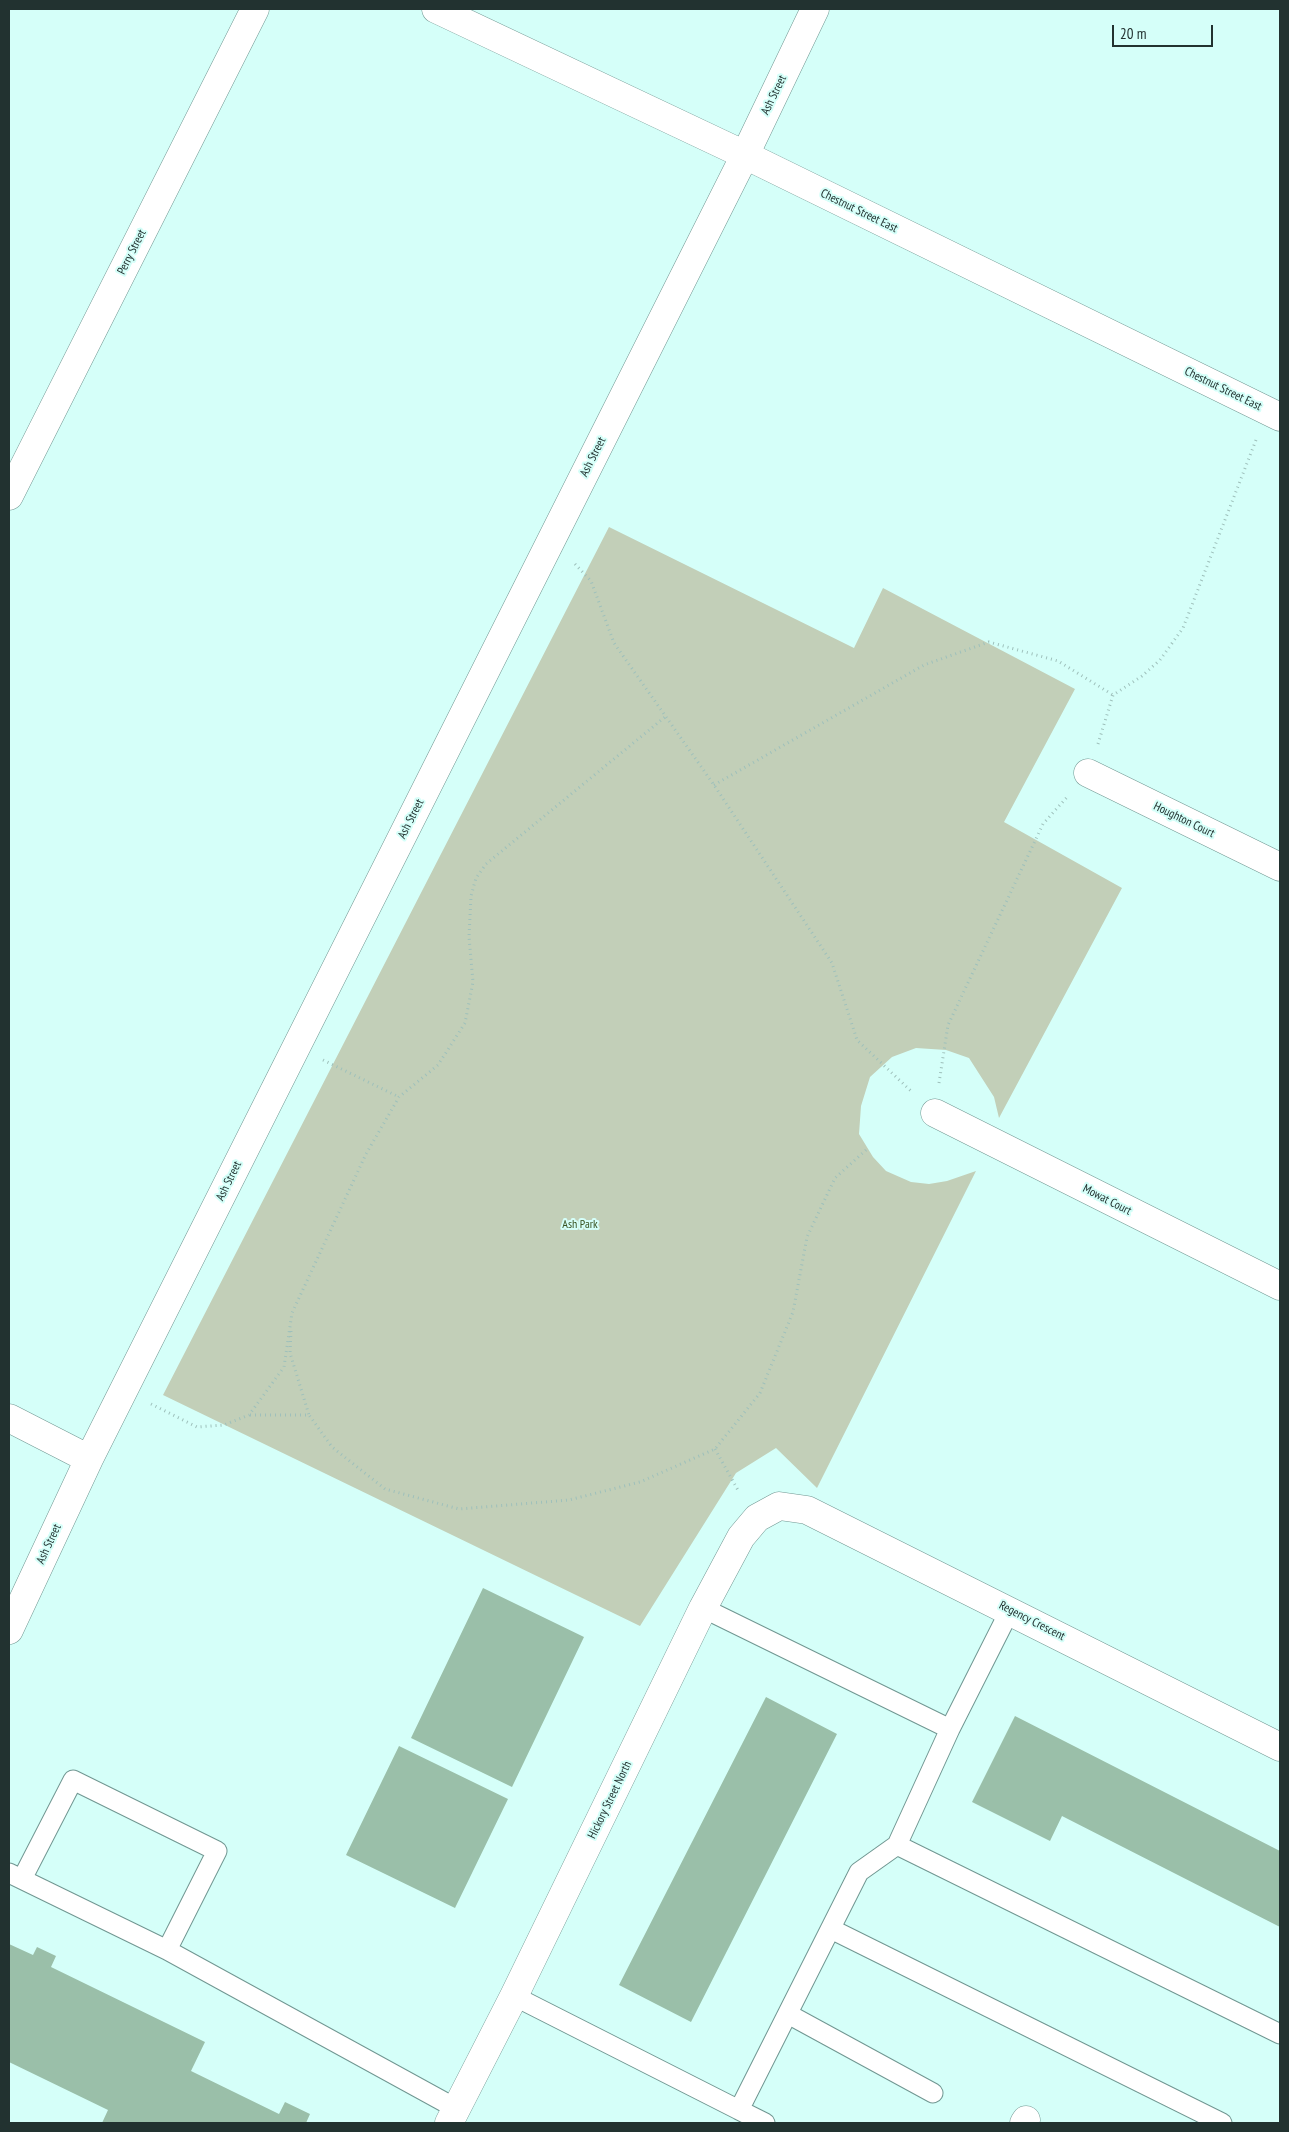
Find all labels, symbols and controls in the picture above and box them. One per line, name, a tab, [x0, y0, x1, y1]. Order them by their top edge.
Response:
scale bar	[1114, 15, 1215, 47]
text: 20 m	[1120, 24, 1146, 43]
street label: Ash Street	[758, 73, 790, 117]
street label: Chestnut Street East	[818, 186, 900, 236]
street label: Perry Street	[115, 227, 149, 277]
street label: Chestnut Street East	[1182, 364, 1264, 414]
street label: Ash Street	[577, 435, 609, 479]
street label: Ash Street	[395, 797, 427, 841]
street label: Houghton Court	[1151, 799, 1217, 841]
street label: Ash Street	[213, 1159, 245, 1203]
street label: Mowat Court	[1080, 1182, 1134, 1218]
park label: Ash Park	[562, 1218, 598, 1232]
street label: Ash Street	[34, 1522, 64, 1566]
street label: Regency Crescent	[997, 1598, 1067, 1644]
street label: Hickory Street North	[585, 1759, 635, 1841]

